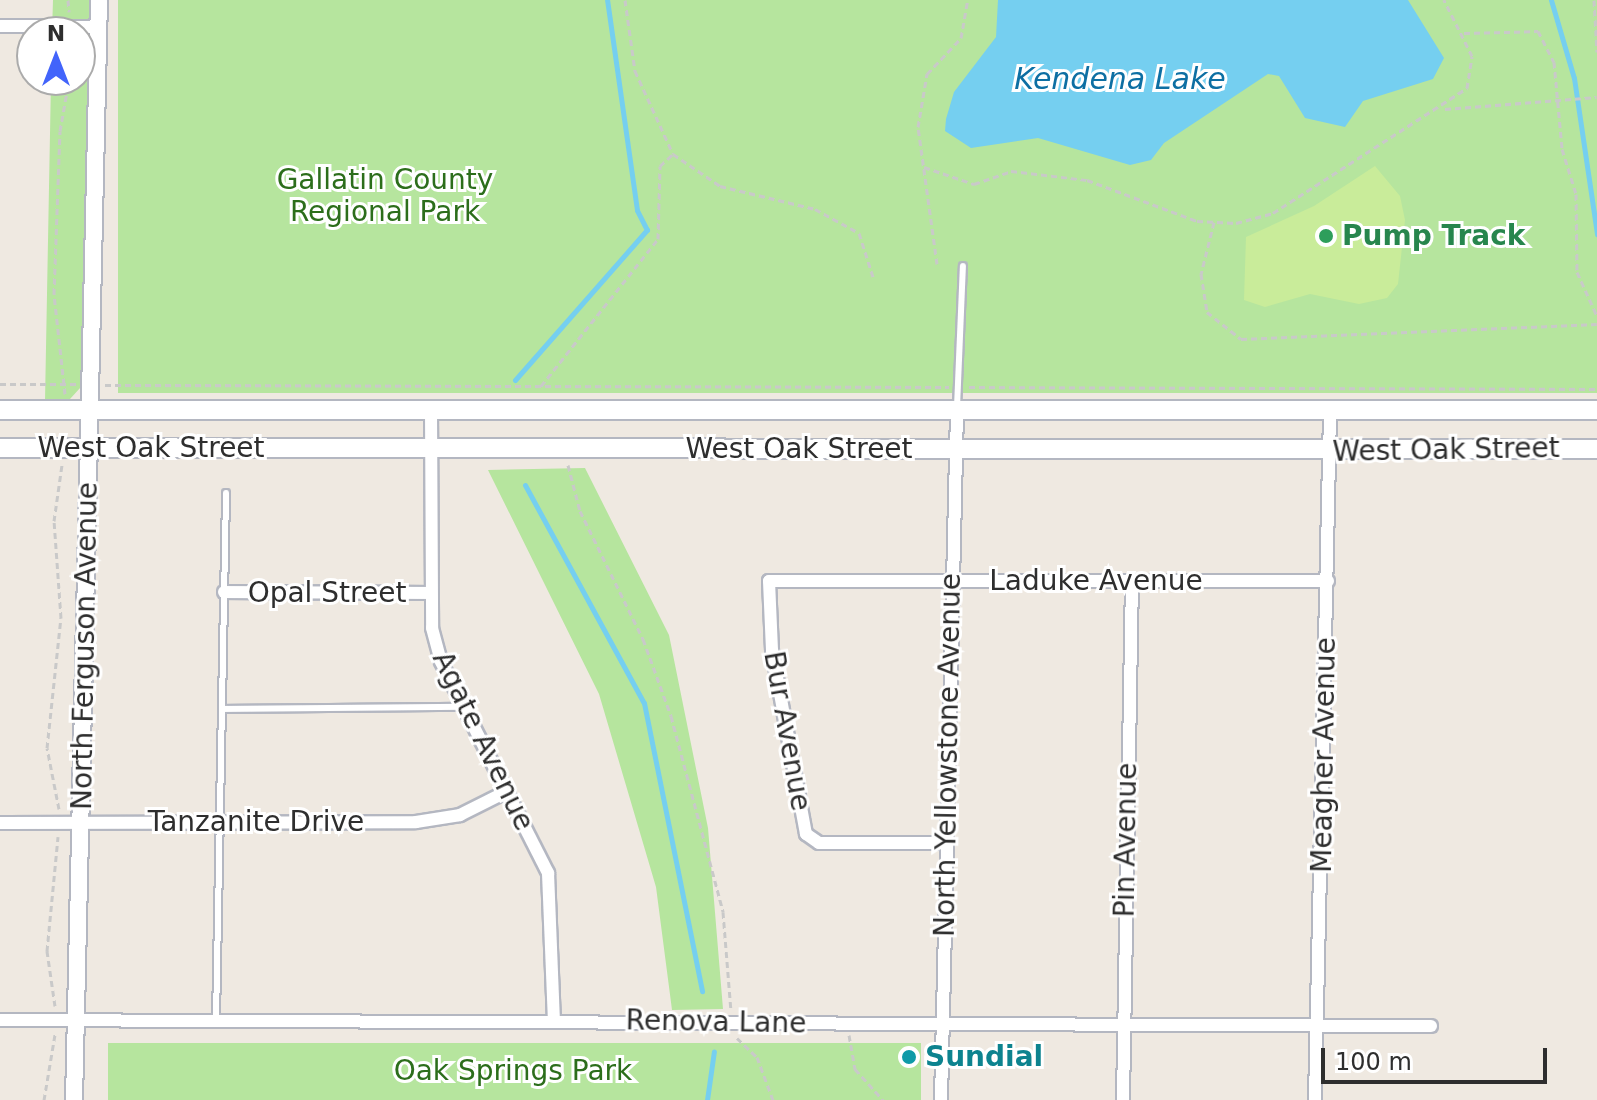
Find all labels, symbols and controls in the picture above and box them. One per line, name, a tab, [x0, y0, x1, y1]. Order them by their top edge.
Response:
north arrow	[16, 16, 96, 96]
text: N	[47, 21, 65, 46]
water label: Kendena Lake	[1014, 61, 1226, 97]
park label: Gallatin County Regional Park	[277, 163, 493, 229]
place label: Pump Track	[1342, 219, 1525, 253]
marker: Pump Track	[1317, 227, 1335, 245]
street label: West Oak Street	[37, 431, 265, 465]
street label: West Oak Street	[1332, 431, 1560, 469]
street label: West Oak Street	[685, 432, 913, 466]
street label: North Ferguson Avenue	[65, 482, 105, 810]
street label: Laduke Avenue	[989, 564, 1203, 598]
street label: North Yellowstone Avenue	[928, 573, 968, 937]
street label: Opal Street	[248, 576, 406, 610]
street label: Meagher Avenue	[1305, 637, 1343, 873]
street label: Agate Avenue	[425, 646, 541, 836]
street label: Bur Avenue	[756, 649, 818, 813]
street label: Pin Avenue	[1108, 762, 1144, 918]
street label: Tanzanite Drive	[148, 805, 364, 839]
street label: Renova Lane	[625, 1004, 807, 1040]
scale bar	[1325, 1032, 1551, 1082]
place label: Sundial	[925, 1040, 1043, 1074]
marker: Sundial	[900, 1048, 918, 1066]
text: 100 m	[1335, 1048, 1412, 1076]
park label: Oak Springs Park	[394, 1054, 632, 1088]

